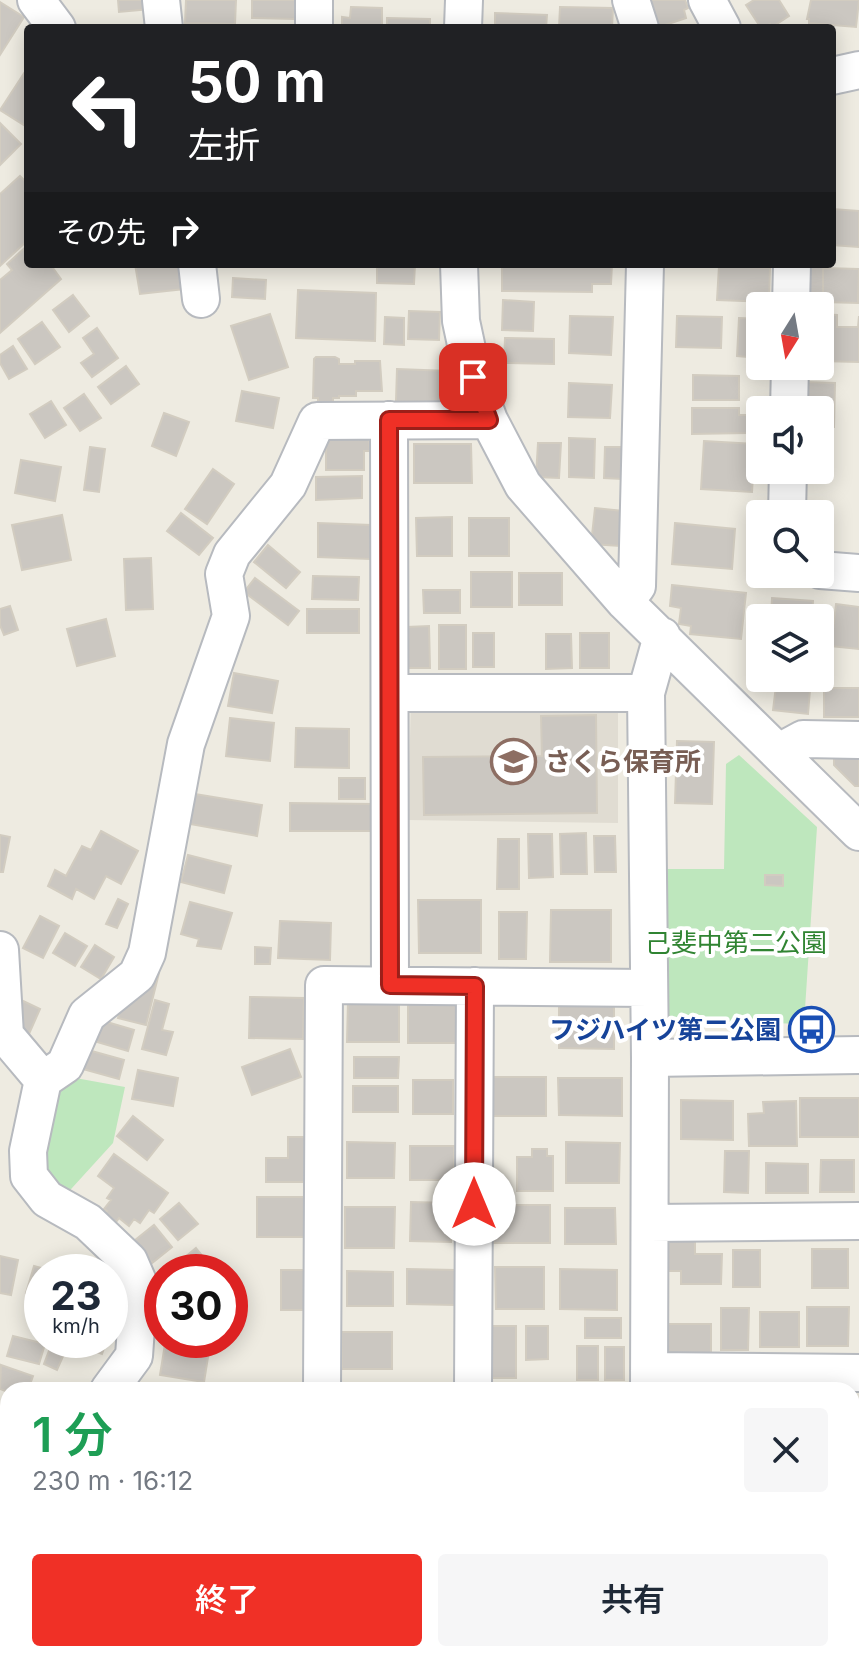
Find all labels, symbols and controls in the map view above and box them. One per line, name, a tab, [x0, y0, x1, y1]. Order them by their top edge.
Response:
text: 50 m	[188, 48, 326, 116]
icon: left	[56, 56, 160, 160]
text: 左折	[188, 123, 260, 167]
icon: right	[162, 208, 206, 252]
text: その先	[56, 214, 146, 250]
north arrow	[746, 292, 834, 380]
map controls	[746, 292, 834, 692]
pin	[439, 343, 507, 411]
icon: arrive	[451, 355, 495, 399]
button: sound	[746, 396, 834, 484]
button: search	[746, 500, 834, 588]
button: layers	[746, 604, 834, 692]
school or university icon: さくら保育所	[490, 738, 538, 786]
place label: さくら保育所	[545, 746, 701, 777]
park label: 己斐中第二公園	[645, 927, 827, 958]
bus stop icon: フジハイツ第二公園	[788, 1006, 836, 1054]
place label: フジハイツ第二公園	[549, 1014, 781, 1045]
position arrow	[432, 1162, 516, 1246]
speed limit sign: 30	[144, 1254, 248, 1358]
text: 23	[50, 1271, 102, 1320]
text: km/h	[52, 1314, 100, 1338]
text: 1 分	[32, 1405, 112, 1464]
button: close	[744, 1408, 828, 1492]
text: 230 m · 16:12	[32, 1465, 193, 1496]
button: 終了	[32, 1554, 422, 1646]
button: 共有	[438, 1554, 828, 1646]

